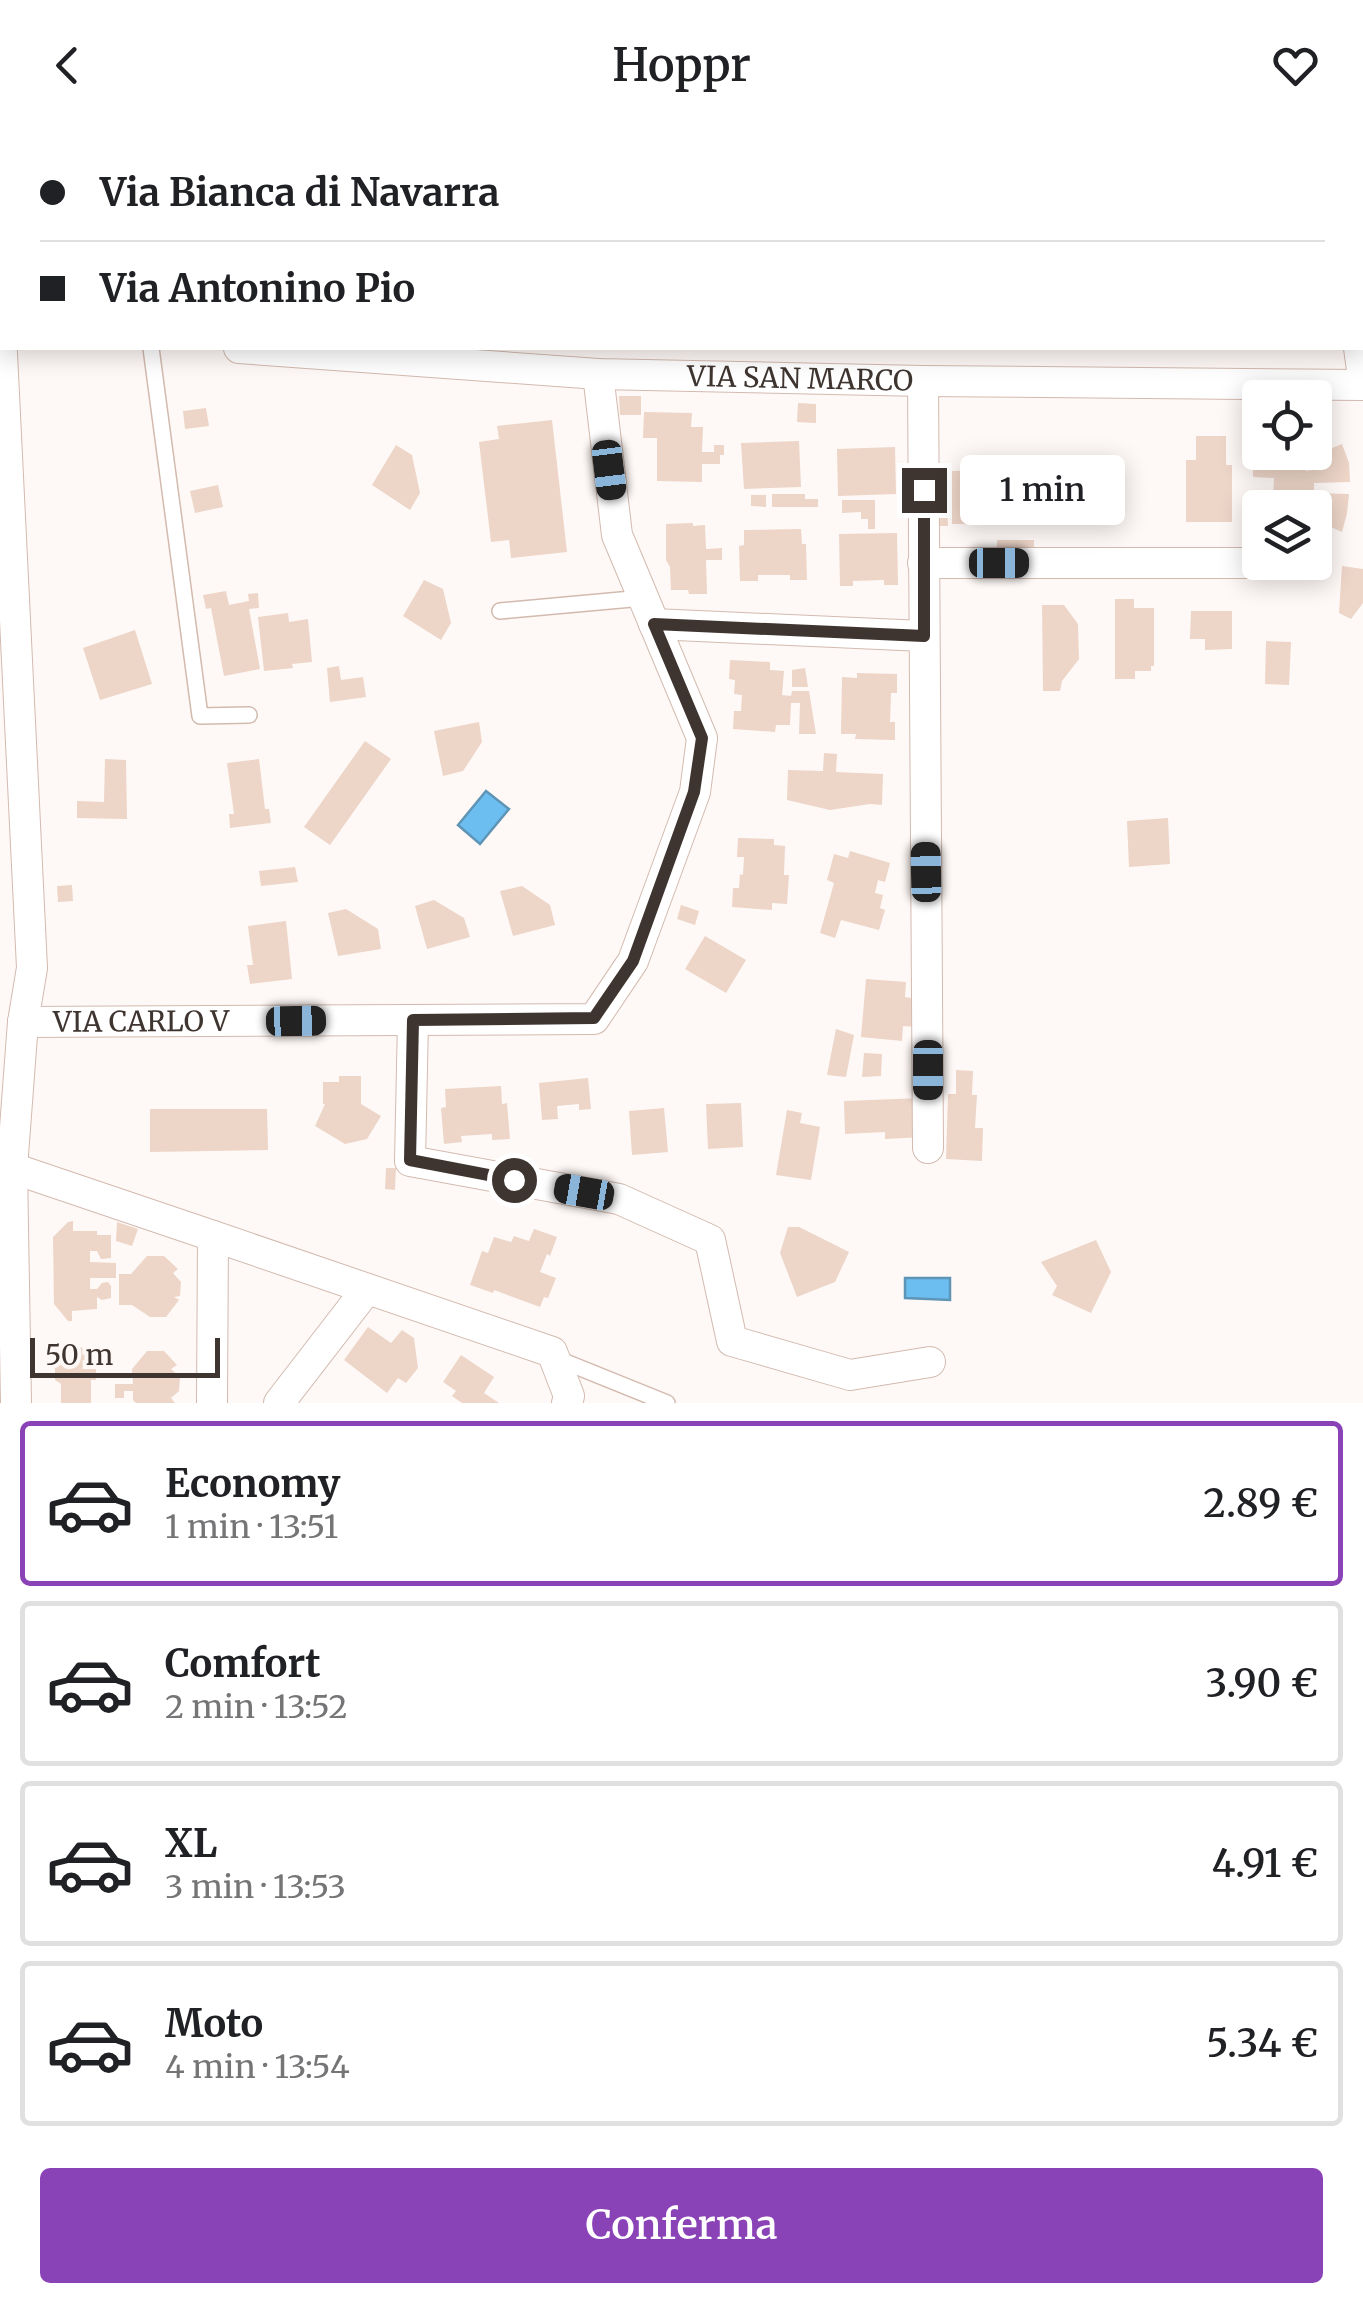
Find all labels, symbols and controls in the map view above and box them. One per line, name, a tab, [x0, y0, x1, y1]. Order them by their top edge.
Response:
text: Hoppr	[612, 37, 751, 93]
icon: back	[40, 38, 95, 93]
icon: heart	[1268, 38, 1323, 93]
text: Via Bianca di Navarra	[100, 169, 500, 216]
text: Via Antonino Pio	[100, 265, 415, 312]
street label: VIA SAN MARCO	[686, 358, 913, 399]
map controls	[1242, 380, 1332, 580]
button: locate	[1242, 380, 1332, 470]
car	[590, 438, 628, 502]
callout: 1 min	[959, 455, 1124, 525]
route end	[902, 468, 947, 513]
text: 1 min	[999, 470, 1086, 510]
button: layers	[1242, 490, 1332, 580]
car	[969, 548, 1029, 578]
car	[910, 842, 942, 902]
street label: VIA CARLO V	[52, 1003, 231, 1040]
car	[266, 1005, 326, 1037]
car	[913, 1040, 943, 1100]
route start	[492, 1158, 537, 1203]
car	[552, 1172, 616, 1212]
scale bar	[30, 1333, 220, 1378]
text: 50 m	[45, 1337, 113, 1373]
icon: car	[45, 1459, 135, 1549]
text: Economy	[165, 1460, 340, 1507]
text: 2.89 €	[1203, 1480, 1318, 1527]
text: 1 min · 13:51	[165, 1507, 338, 1547]
icon: car	[45, 1639, 135, 1729]
text: Comfort	[165, 1640, 321, 1687]
text: 3.90 €	[1206, 1660, 1318, 1707]
text: 2 min · 13:52	[165, 1687, 348, 1727]
icon: car	[45, 1819, 135, 1909]
text: XL	[165, 1820, 217, 1867]
text: 4.91 €	[1212, 1840, 1318, 1887]
text: 3 min · 13:53	[165, 1867, 346, 1907]
icon: car	[45, 1999, 135, 2089]
text: Moto	[165, 2000, 263, 2047]
text: 5.34 €	[1206, 2020, 1318, 2067]
text: 4 min · 13:54	[165, 2047, 350, 2087]
button: Conferma	[40, 2168, 1323, 2283]

